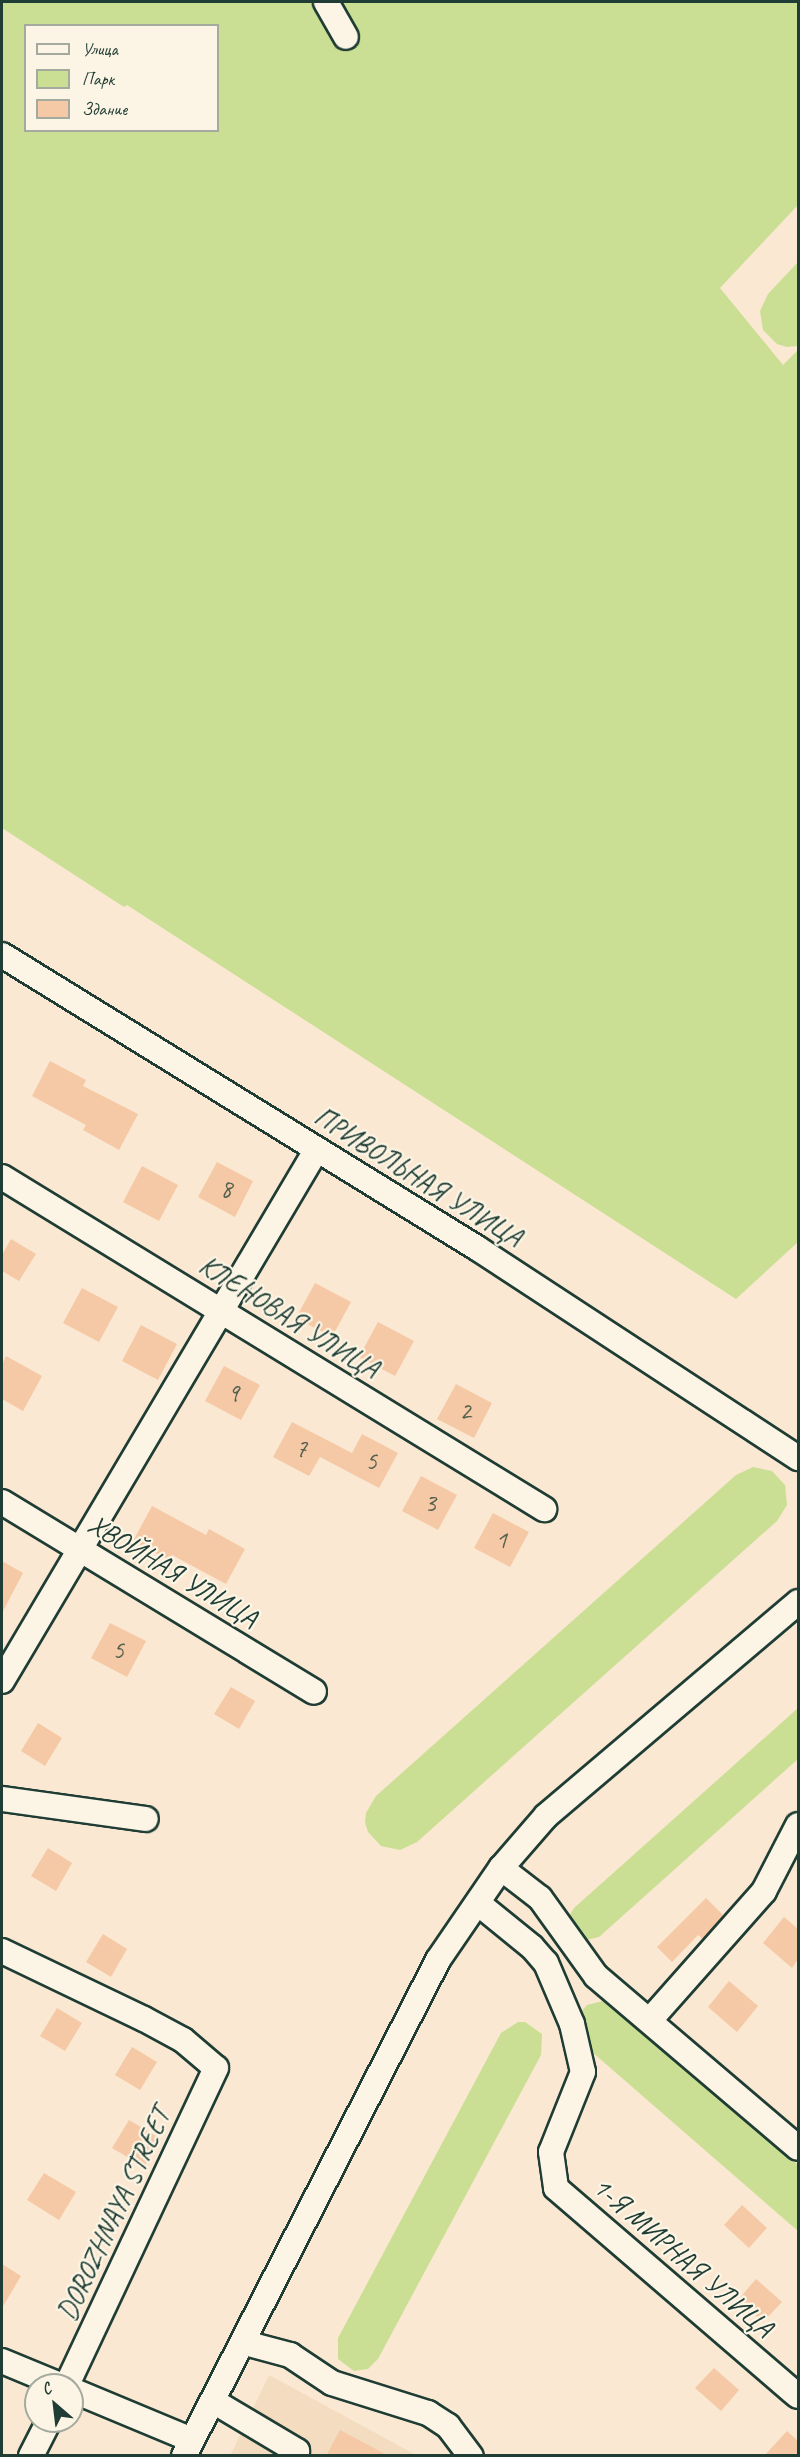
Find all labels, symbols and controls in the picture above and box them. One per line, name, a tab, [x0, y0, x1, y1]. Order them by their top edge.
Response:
legend	[24, 24, 219, 132]
text: Улица	[82, 38, 118, 60]
text: Парк	[82, 68, 114, 90]
text: Здание	[82, 98, 127, 120]
street label: ПРИВОЛЬНАЯ УЛИЦА	[308, 1100, 528, 1254]
house number: 8	[220, 1173, 232, 1205]
street label: КЛЕНОВАЯ УЛИЦА	[193, 1248, 385, 1386]
house number: 9	[227, 1377, 239, 1409]
house number: 2	[459, 1395, 471, 1427]
house number: 7	[295, 1433, 307, 1465]
house number: 5	[365, 1445, 377, 1477]
house number: 3	[424, 1487, 436, 1519]
street label: ХВОЙНАЯ УЛИЦА	[82, 1507, 264, 1635]
house number: 1	[495, 1524, 507, 1556]
house number: 5	[112, 1634, 124, 1666]
street label: DOROZHNAYA STREET	[50, 2102, 178, 2326]
street label: 1-Я МИРНАЯ УЛИЦА	[586, 2170, 780, 2344]
north arrow	[24, 2373, 84, 2433]
text: С	[38, 2378, 55, 2400]

